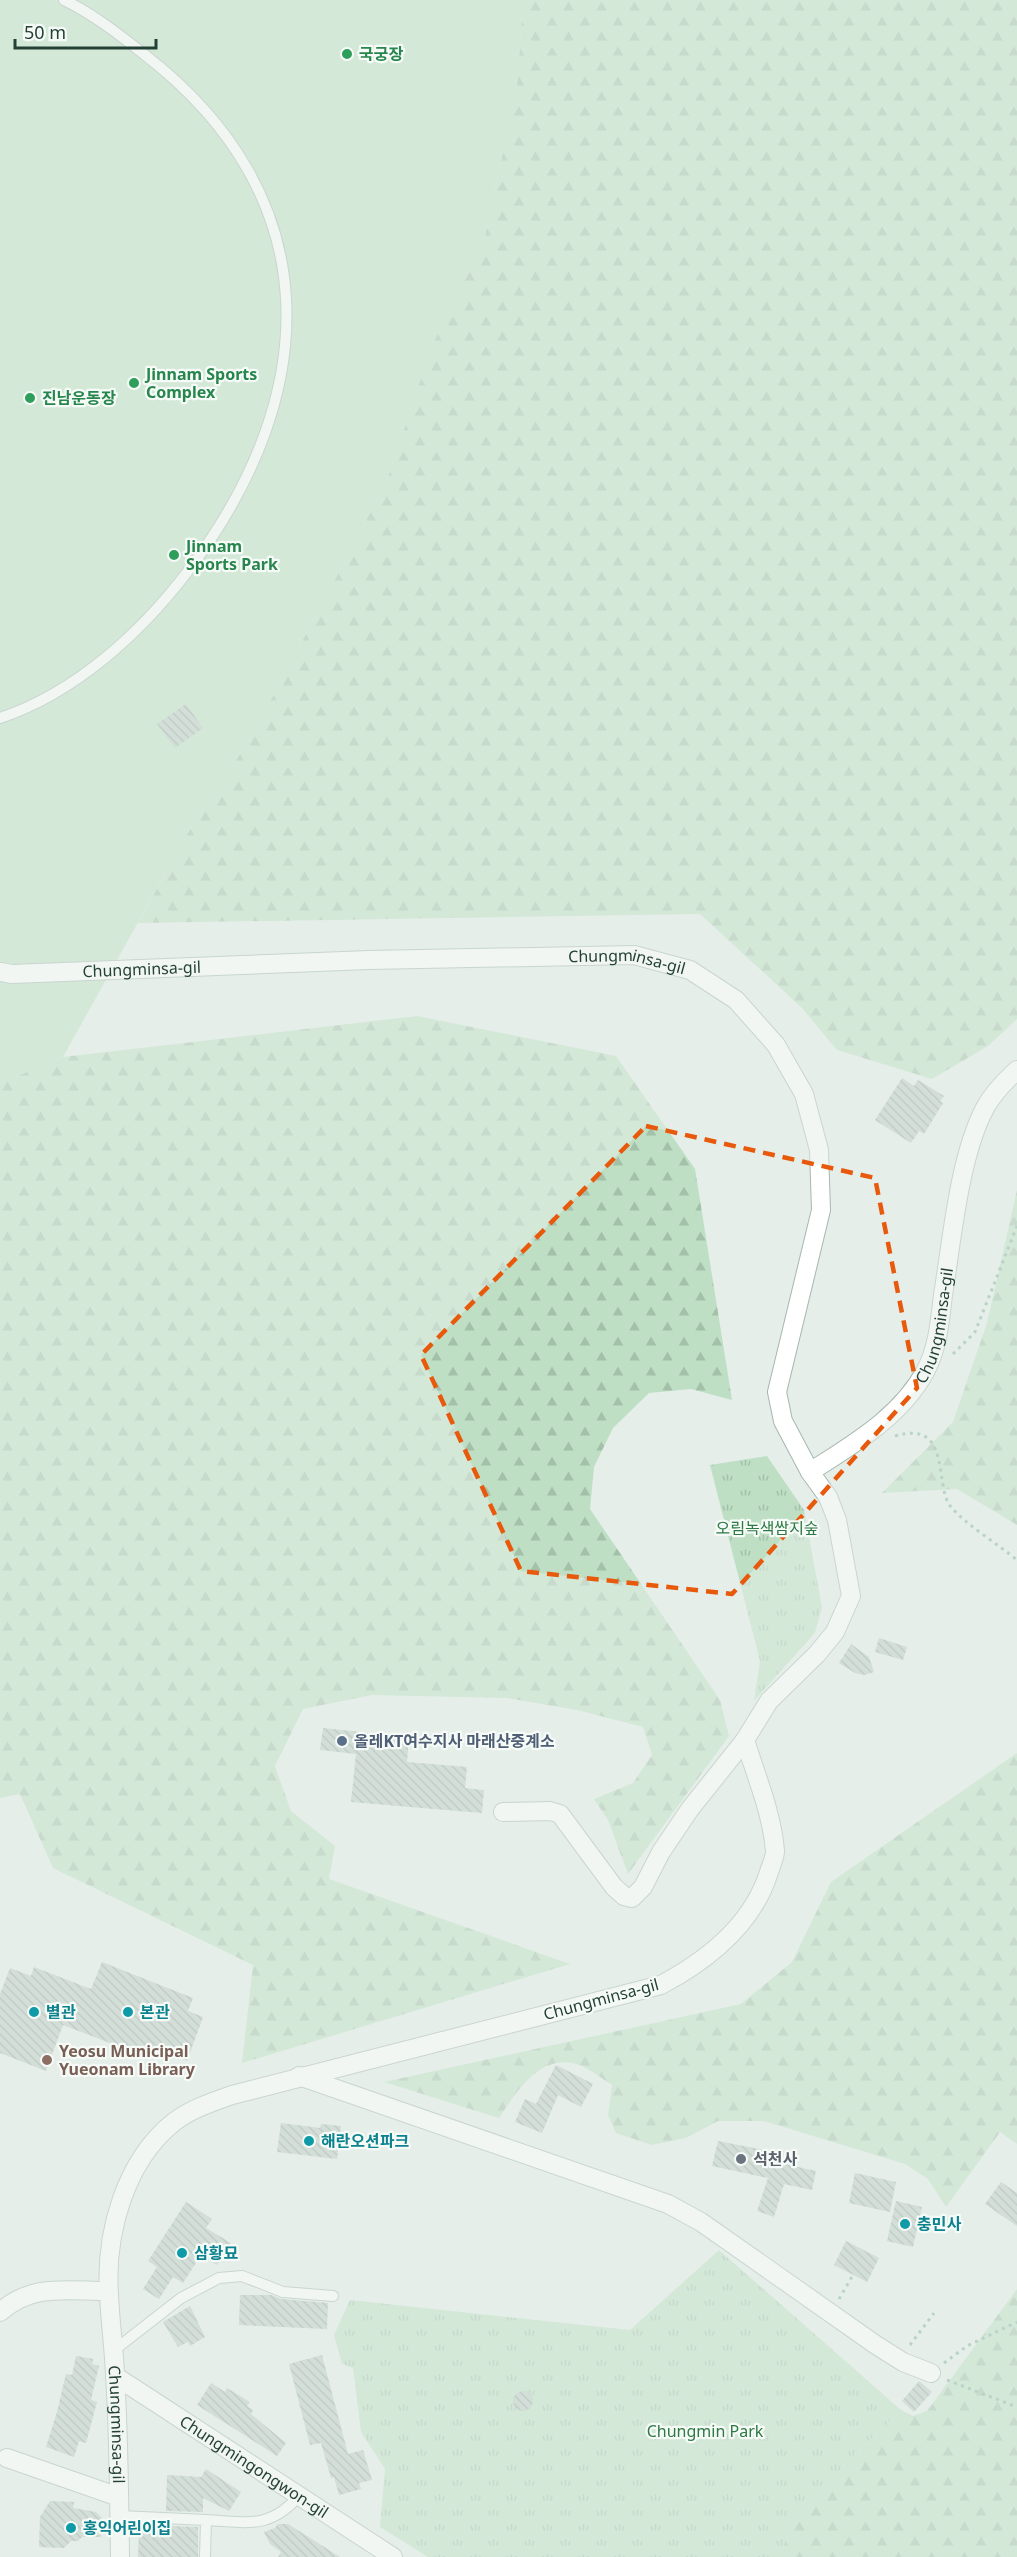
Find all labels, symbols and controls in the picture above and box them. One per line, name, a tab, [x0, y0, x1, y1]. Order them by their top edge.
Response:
scale bar	[15, 12, 156, 50]
text: 50 m	[24, 20, 66, 44]
place label: 국궁장	[359, 43, 403, 65]
marker: 국궁장	[340, 47, 354, 61]
place label: Jinnam Sports Complex	[144, 363, 257, 403]
marker: Jinnam Sports Complex	[127, 376, 141, 390]
place label: 진남운동장	[42, 387, 116, 409]
marker: 진남운동장	[23, 391, 37, 405]
place label: Jinnam Sports Park	[184, 535, 278, 575]
marker: Jinnam Sports Park	[167, 548, 181, 562]
street label: Chungminsa-gil	[568, 944, 688, 979]
street label: Chungminsa-gil	[82, 956, 201, 982]
street label: Chungminsa-gil	[910, 1266, 958, 1387]
park label: 오림녹색쌈지숲	[715, 1517, 819, 1539]
place label: 올레KT여수지사 마래산중계소	[354, 1730, 555, 1752]
marker: 올레KT여수지사 마래산중계소	[335, 1734, 349, 1748]
street label: Chungminsa-gil	[541, 1973, 661, 2025]
place label: 별관	[46, 2001, 76, 2023]
place label: 본관	[140, 2001, 170, 2023]
marker: 별관	[27, 2005, 41, 2019]
marker: 본관	[121, 2005, 135, 2019]
place label: Yeosu Municipal Yueonam Library	[59, 2040, 196, 2080]
marker: Yeosu Municipal Yueonam Library	[40, 2053, 54, 2067]
place label: 해란오션파크	[321, 2130, 410, 2152]
marker: 해란오션파크	[302, 2134, 316, 2148]
place label: 석천사	[753, 2148, 797, 2170]
marker: 석천사	[734, 2152, 748, 2166]
place label: 충민사	[917, 2213, 961, 2235]
marker: 충민사	[898, 2217, 912, 2231]
place label: 삼황묘	[194, 2242, 238, 2264]
marker: 삼황묘	[175, 2246, 189, 2260]
street label: Chungminsa-gil	[104, 2365, 130, 2484]
street label: Chungmingongwon-gil	[175, 2410, 333, 2523]
park label: Chungmin Park	[647, 2420, 764, 2442]
place label: 홍익어린이집	[83, 2517, 171, 2539]
marker: 홍익어린이집	[64, 2521, 78, 2535]

